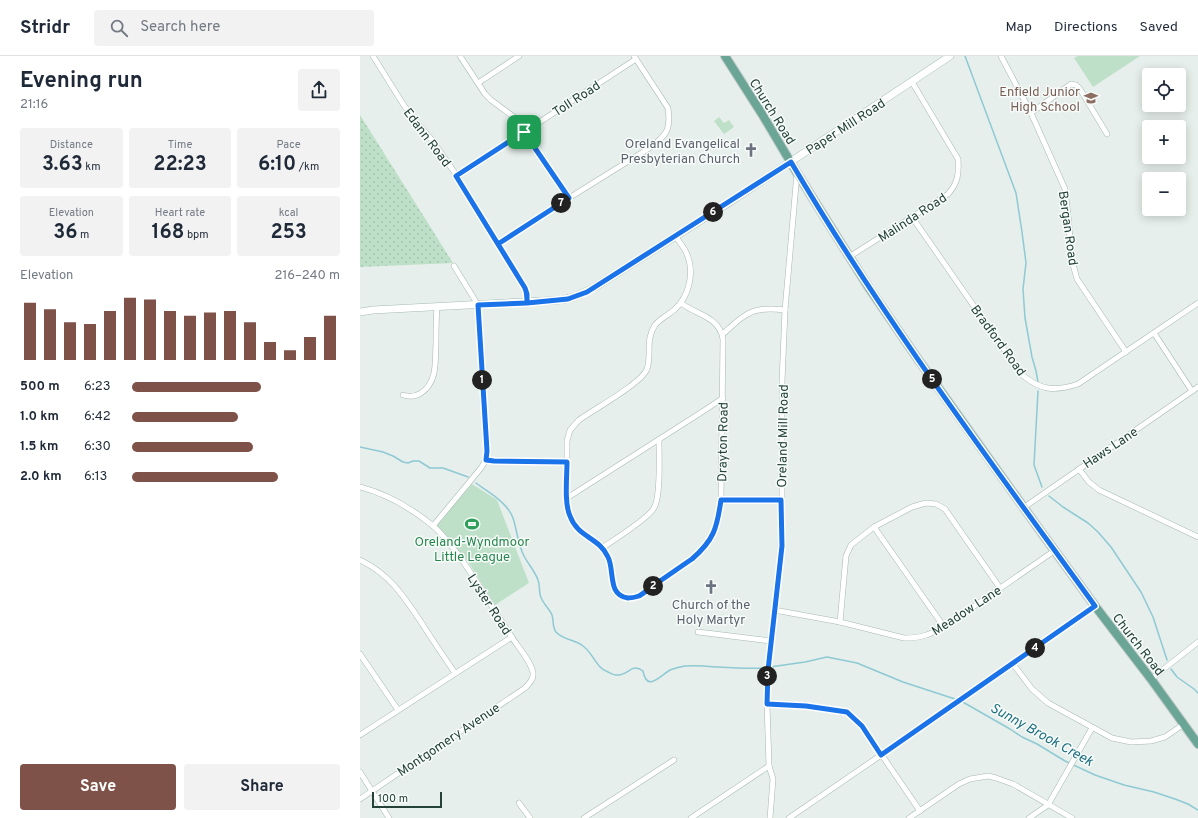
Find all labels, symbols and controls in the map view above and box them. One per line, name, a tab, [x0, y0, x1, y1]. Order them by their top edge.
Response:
search box	[94, 10, 374, 46]
text: Stridr	[20, 16, 70, 40]
icon: search	[108, 17, 130, 39]
text: Search here	[140, 18, 220, 37]
text: Map	[1006, 19, 1032, 36]
text: Directions	[1054, 19, 1118, 36]
text: Saved	[1140, 19, 1178, 36]
text: Evening run	[20, 68, 143, 95]
map controls	[1142, 68, 1186, 216]
button: locate	[1142, 68, 1186, 112]
button: share	[298, 69, 340, 111]
street label: Church Road	[745, 76, 798, 148]
street label: Toll Road	[550, 78, 604, 121]
place label: Enfield Junior High School	[999, 85, 1080, 116]
school or university icon: Enfield Junior High School	[1083, 90, 1099, 106]
street label: Paper Mill Road	[803, 96, 889, 159]
text: 21:16	[20, 97, 48, 113]
street label: Edann Road	[399, 106, 454, 171]
pin	[507, 115, 541, 149]
button: +	[1142, 120, 1186, 164]
icon: arrive	[513, 121, 535, 143]
place label: Oreland Evangelical Presbyterian Church	[621, 137, 740, 168]
text: Distance	[50, 138, 93, 152]
text: Time	[168, 138, 192, 152]
text: Pace	[277, 138, 301, 152]
church icon: Oreland Evangelical Presbyterian Church	[743, 142, 759, 158]
text: 3.63	[42, 152, 83, 178]
text: 22:23	[153, 152, 207, 178]
text: 6:10	[258, 152, 296, 178]
text: km	[83, 160, 101, 174]
text: /km	[296, 160, 319, 174]
button: −	[1142, 172, 1186, 216]
street label: Bergan Road	[1054, 190, 1080, 267]
street label: Malinda Road	[876, 191, 950, 247]
pin: 7	[551, 193, 571, 213]
text: 7	[558, 196, 564, 210]
pin: 6	[703, 202, 723, 222]
text: 6	[710, 205, 716, 219]
text: Elevation	[49, 206, 94, 220]
text: Heart rate	[155, 206, 205, 220]
text: kcal	[279, 206, 298, 220]
text: 36	[53, 220, 78, 246]
text: 168	[151, 220, 184, 246]
text: 253	[270, 220, 307, 246]
text: m	[78, 228, 89, 242]
text: bpm	[184, 228, 209, 242]
text: Elevation	[20, 268, 73, 284]
text: 216–240 m	[274, 268, 340, 284]
street label: Bradford Road	[966, 302, 1029, 380]
pin: 5	[922, 369, 942, 389]
pin: 1	[472, 370, 492, 390]
text: 5	[929, 372, 935, 386]
text: 1	[480, 373, 484, 387]
text: 500 m	[20, 379, 60, 395]
text: 6:23	[84, 379, 110, 395]
street label: Oreland Mill Road	[775, 384, 793, 488]
street label: Drayton Road	[715, 402, 733, 482]
text: 1.0 km	[20, 409, 59, 425]
text: 6:42	[84, 409, 111, 425]
street label: Haws Lane	[1081, 425, 1142, 473]
text: 1.5 km	[20, 439, 58, 455]
text: 6:30	[84, 439, 111, 455]
text: 2.0 km	[20, 469, 62, 485]
text: 6:13	[84, 469, 107, 485]
sports icon: Oreland-Wyndmoor Little League	[464, 516, 480, 532]
place label: Oreland-Wyndmoor Little League	[414, 535, 530, 566]
street label: Lyster Road	[463, 572, 514, 639]
pin: 2	[643, 576, 663, 596]
text: 2	[650, 579, 656, 593]
church icon: Church of the Holy Martyr	[703, 579, 719, 595]
street label: Meadow Lane	[929, 583, 1005, 640]
place label: Church of the Holy Martyr	[672, 598, 750, 629]
street label: Church Road	[1108, 611, 1167, 680]
pin: 4	[1025, 638, 1045, 658]
text: 4	[1031, 641, 1039, 655]
pin: 3	[757, 666, 777, 686]
text: 3	[764, 669, 770, 683]
street label: Montgomery Avenue	[395, 700, 504, 781]
water label: Sunny Brook Creek	[987, 700, 1097, 771]
button: Save	[20, 764, 176, 810]
button: Share	[184, 764, 340, 810]
scale bar	[372, 790, 442, 809]
text: 100 m	[378, 792, 408, 806]

